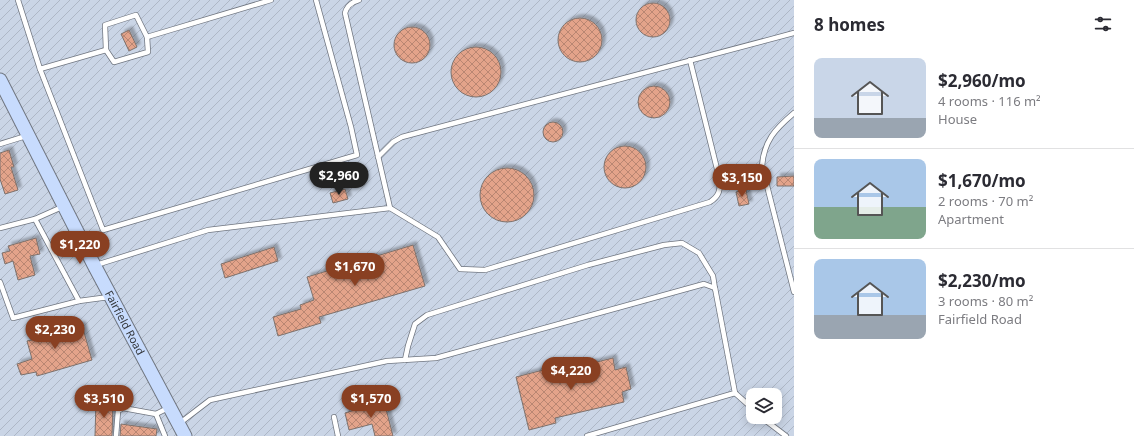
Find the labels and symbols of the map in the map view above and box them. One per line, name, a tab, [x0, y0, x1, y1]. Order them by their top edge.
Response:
pin: $2,960	[306, 162, 372, 196]
pin: $3,150	[709, 164, 775, 198]
pin: $1,220	[47, 231, 113, 265]
pin: $1,670	[322, 253, 388, 287]
street label: Fairfield Road	[102, 288, 149, 357]
pin: $2,230	[22, 316, 88, 350]
pin: $4,220	[538, 357, 604, 391]
pin: $3,510	[71, 385, 137, 419]
pin: $1,570	[338, 385, 404, 419]

